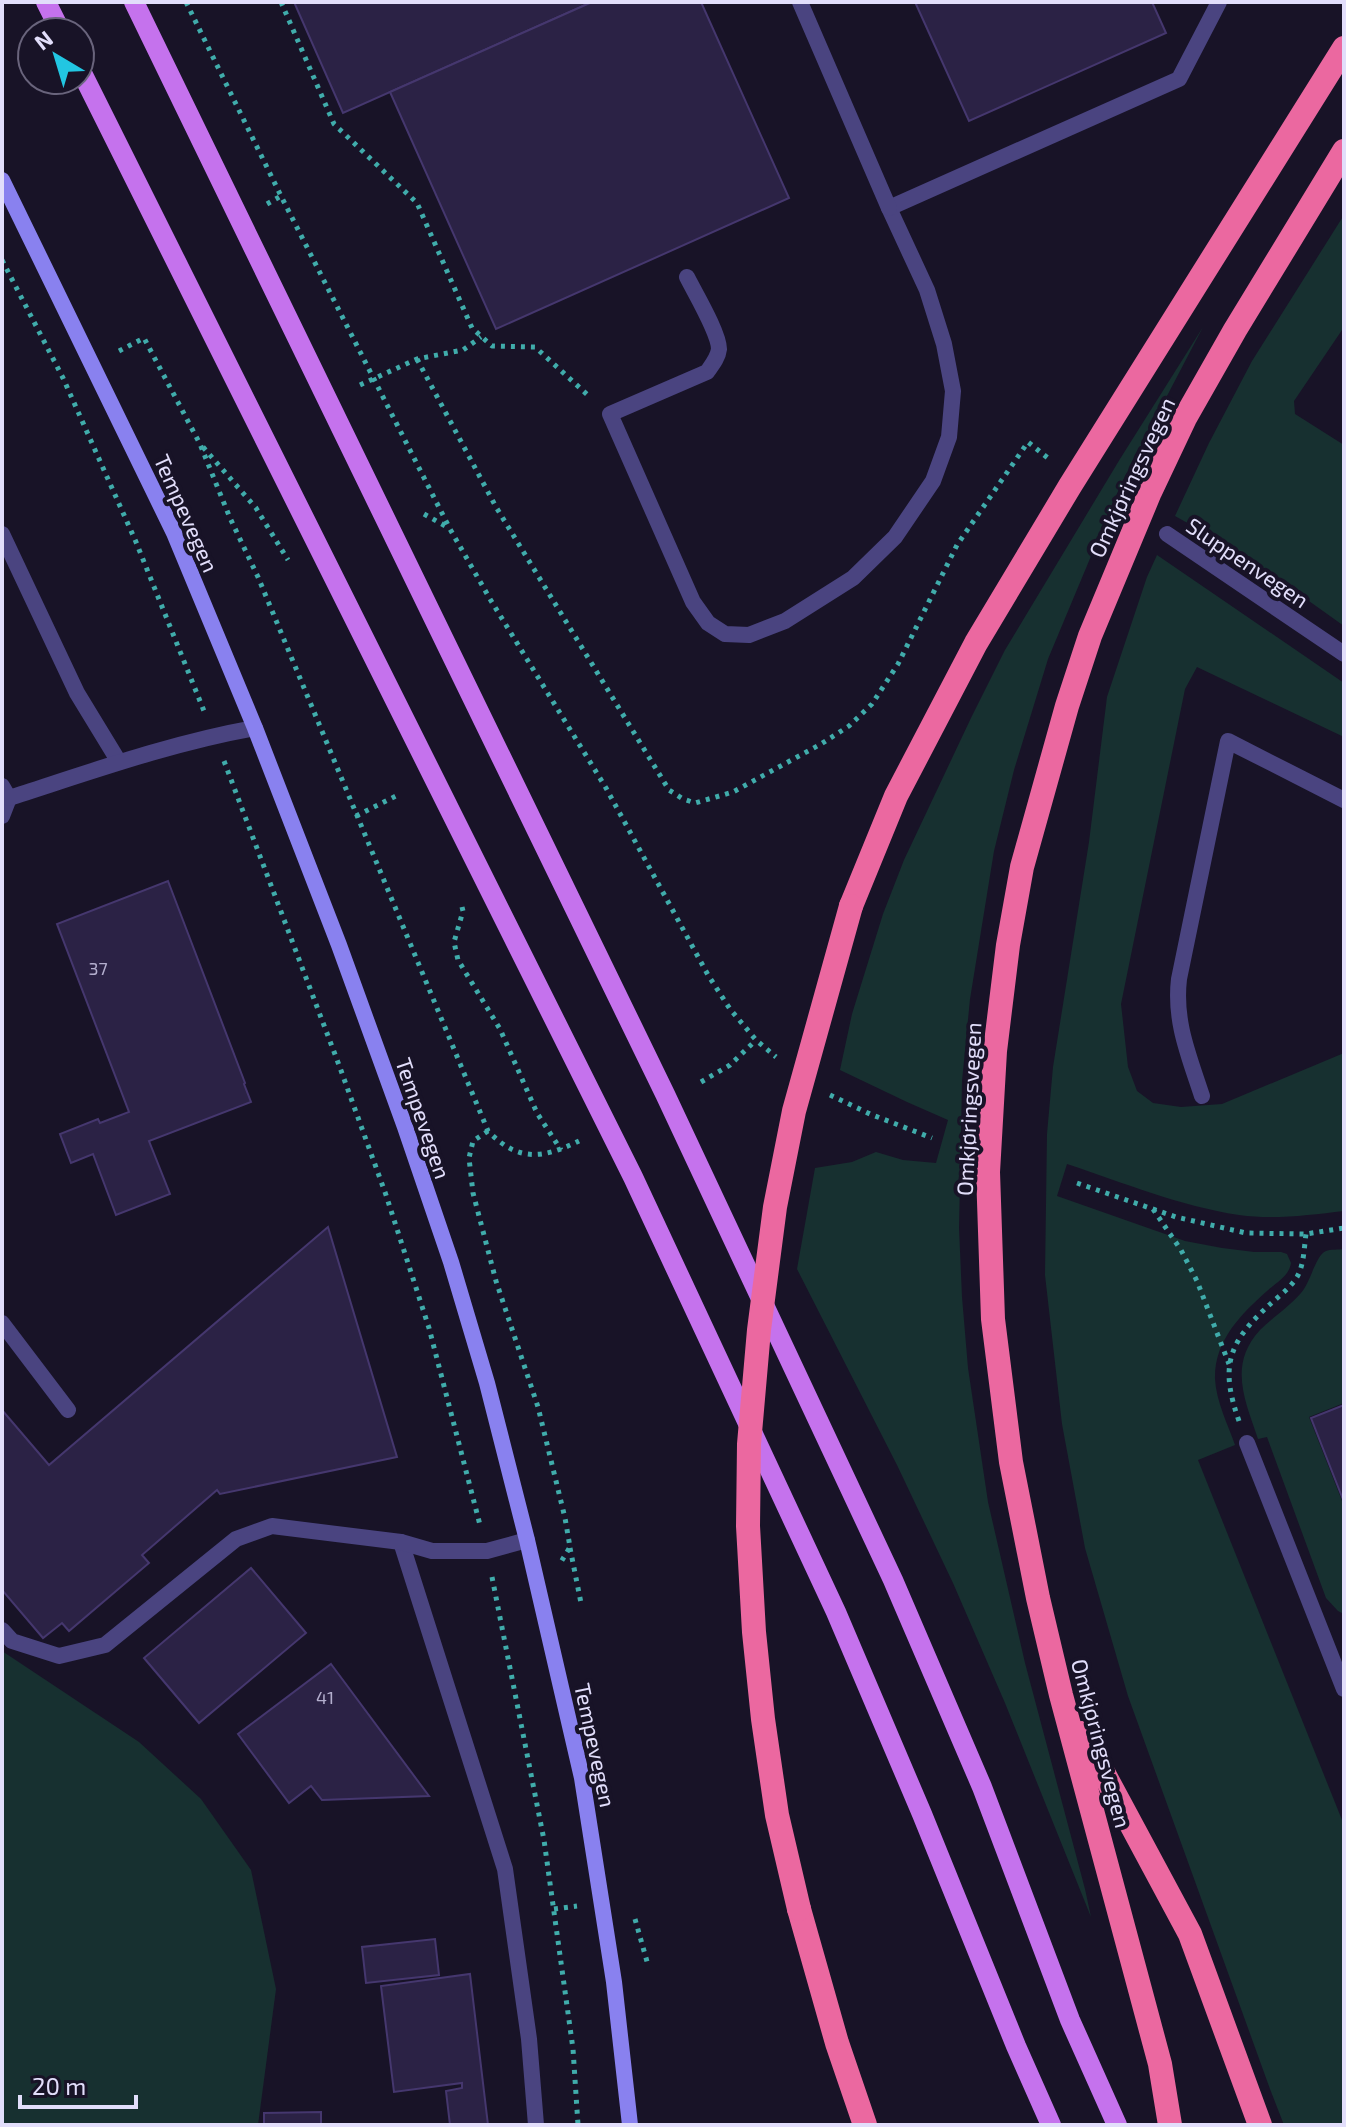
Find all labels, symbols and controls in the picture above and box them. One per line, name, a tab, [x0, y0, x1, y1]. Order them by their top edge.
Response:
north arrow	[16, 16, 96, 96]
text: N	[29, 24, 57, 55]
street label: Omkjøringsvegen	[1083, 393, 1180, 562]
street label: Tempevegen	[149, 450, 225, 576]
street label: Sluppenvegen	[1182, 512, 1314, 612]
house number: 37	[88, 957, 108, 979]
street label: Omkjøringsvegen	[950, 1022, 987, 1196]
street label: Tempevegen	[391, 1054, 457, 1182]
street label: Omkjøringsvegen	[1066, 1656, 1137, 1831]
street label: Tempevegen	[570, 1681, 622, 1809]
house number: 41	[316, 1686, 334, 1708]
scale bar	[20, 2059, 136, 2109]
text: 20 m	[32, 2071, 86, 2100]

